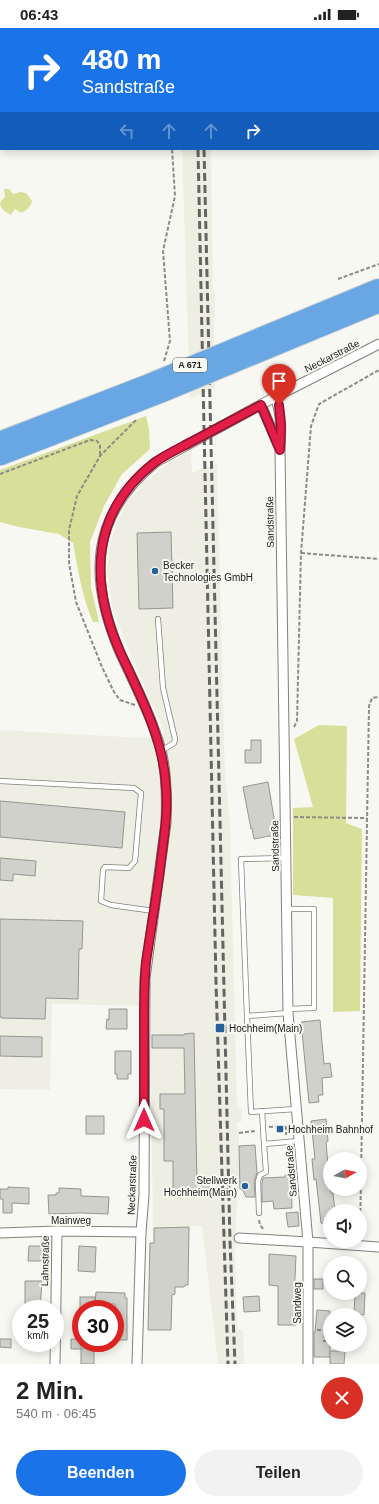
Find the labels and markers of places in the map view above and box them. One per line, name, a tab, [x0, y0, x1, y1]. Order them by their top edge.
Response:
pin	[262, 364, 296, 405]
place label: Becker Technologies GmbH	[163, 560, 253, 583]
marker: Becker Technologies GmbH	[150, 566, 160, 576]
marker: Hochheim(Main)	[214, 1022, 226, 1034]
place label: Hochheim(Main)	[229, 1023, 302, 1034]
marker: Hochheim Bahnhof	[275, 1124, 285, 1134]
place label: Hochheim Bahnhof	[288, 1124, 373, 1135]
place label: Stellwerk Hochheim(Main)	[164, 1175, 238, 1198]
marker: Stellwerk Hochheim(Main)	[240, 1181, 250, 1191]

